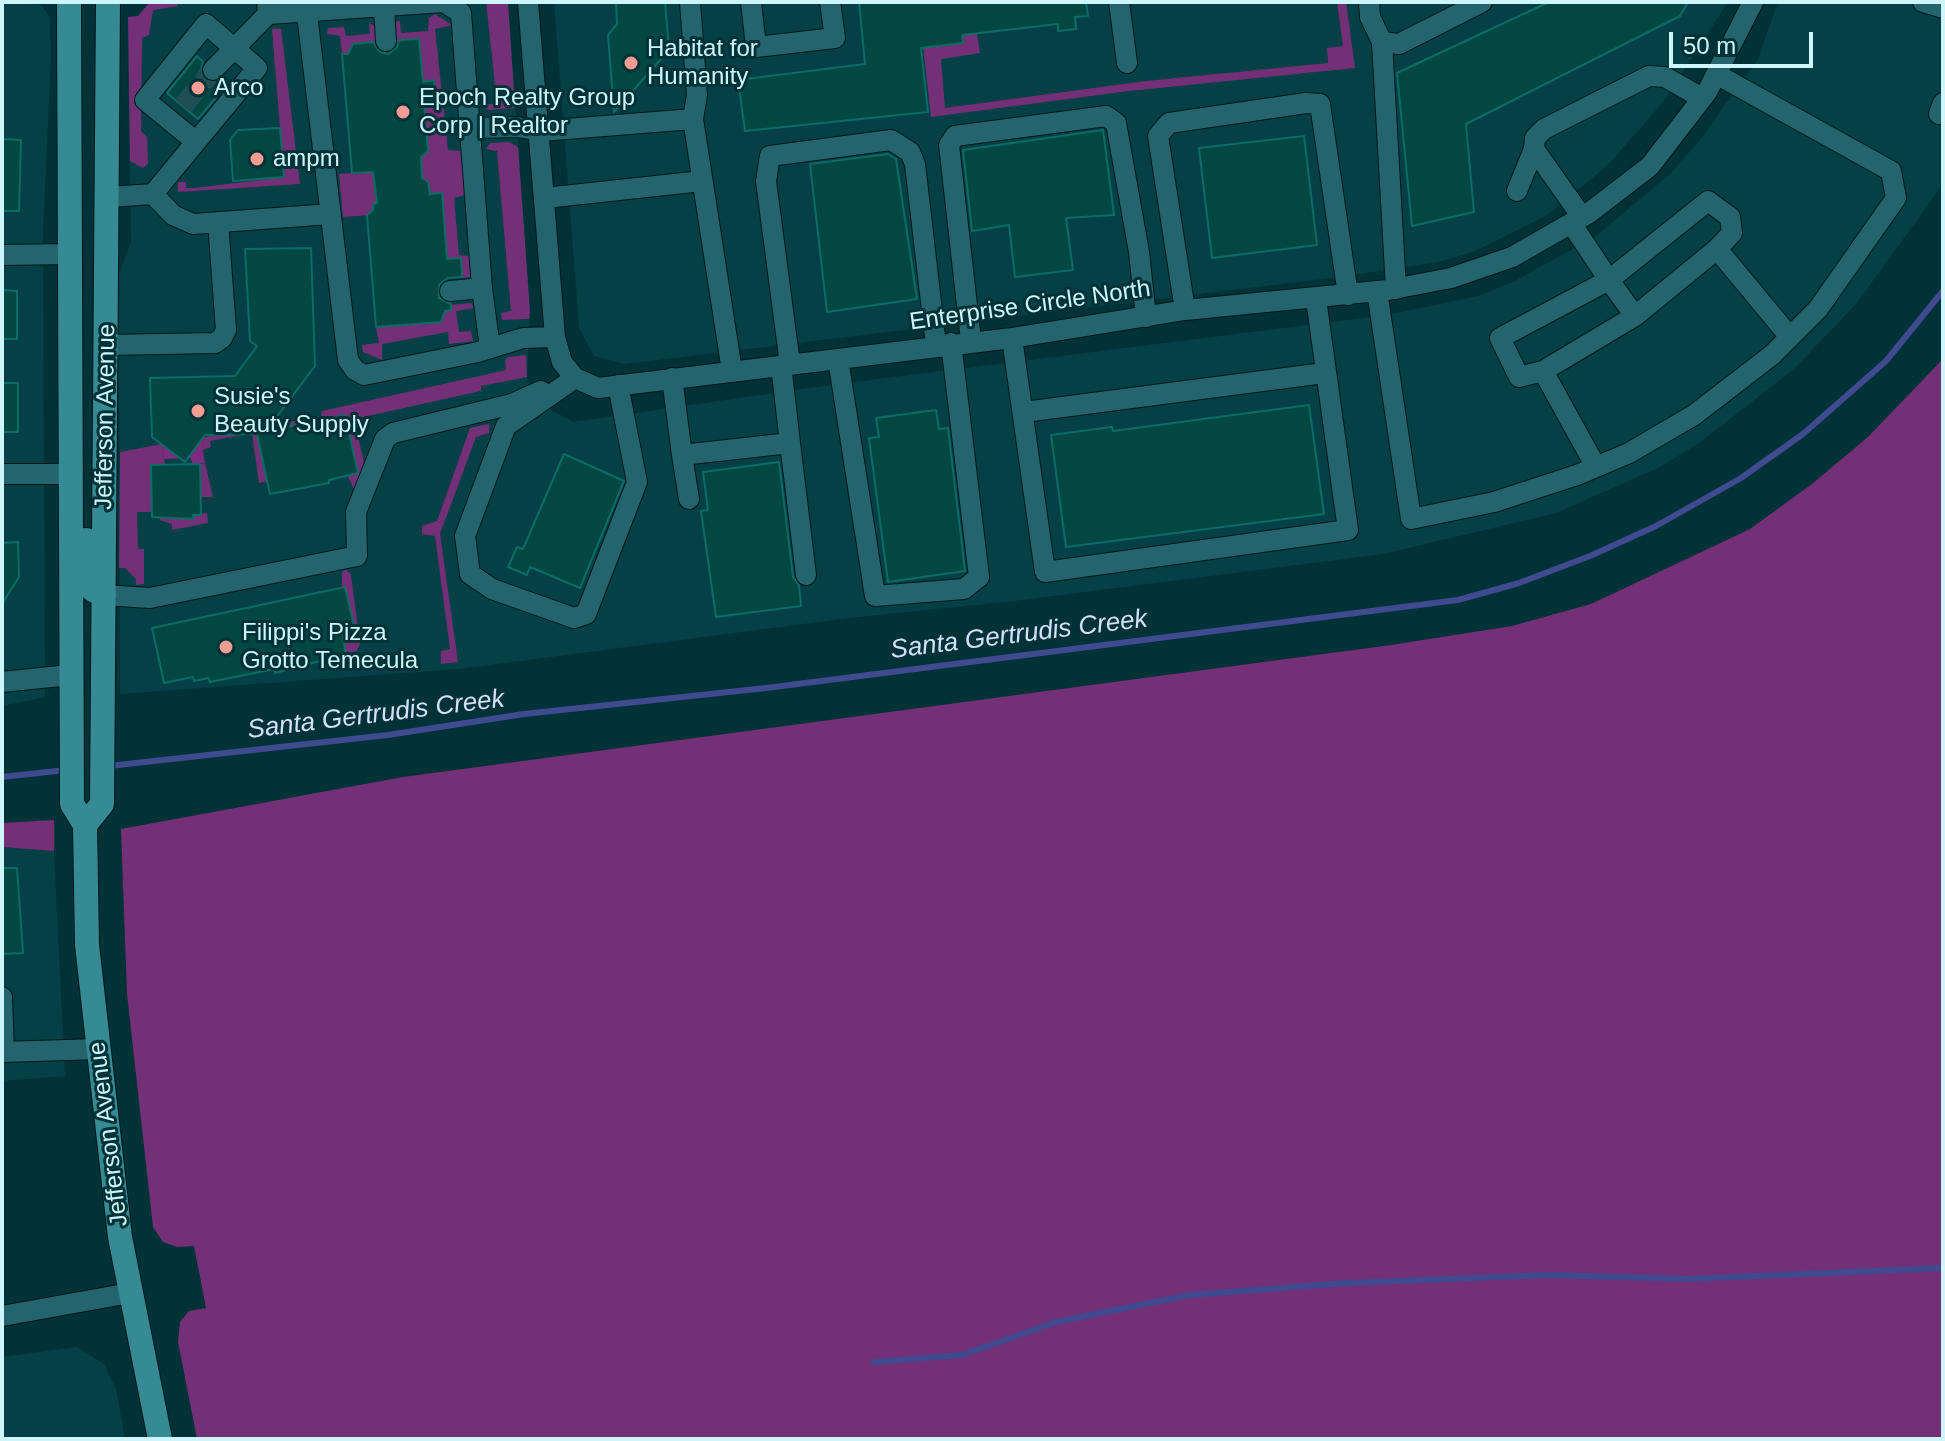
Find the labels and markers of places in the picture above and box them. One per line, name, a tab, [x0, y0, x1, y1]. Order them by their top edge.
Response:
place label: Habitat for Humanity	[647, 35, 758, 91]
marker: Habitat for Humanity	[622, 54, 640, 72]
place label: Arco	[214, 74, 263, 102]
marker: Arco	[189, 79, 207, 97]
place label: Epoch Realty Group Corp | Realtor	[419, 84, 635, 140]
marker: Epoch Realty Group Corp | Realtor	[394, 103, 412, 121]
place label: ampm	[273, 145, 340, 173]
marker: ampm	[248, 150, 266, 168]
place label: Susie's Beauty Supply	[214, 383, 369, 439]
marker: Susie's Beauty Supply	[189, 402, 207, 420]
place label: Filippi's Pizza Grotto Temecula	[242, 619, 418, 675]
marker: Filippi's Pizza Grotto Temecula	[217, 638, 235, 656]

